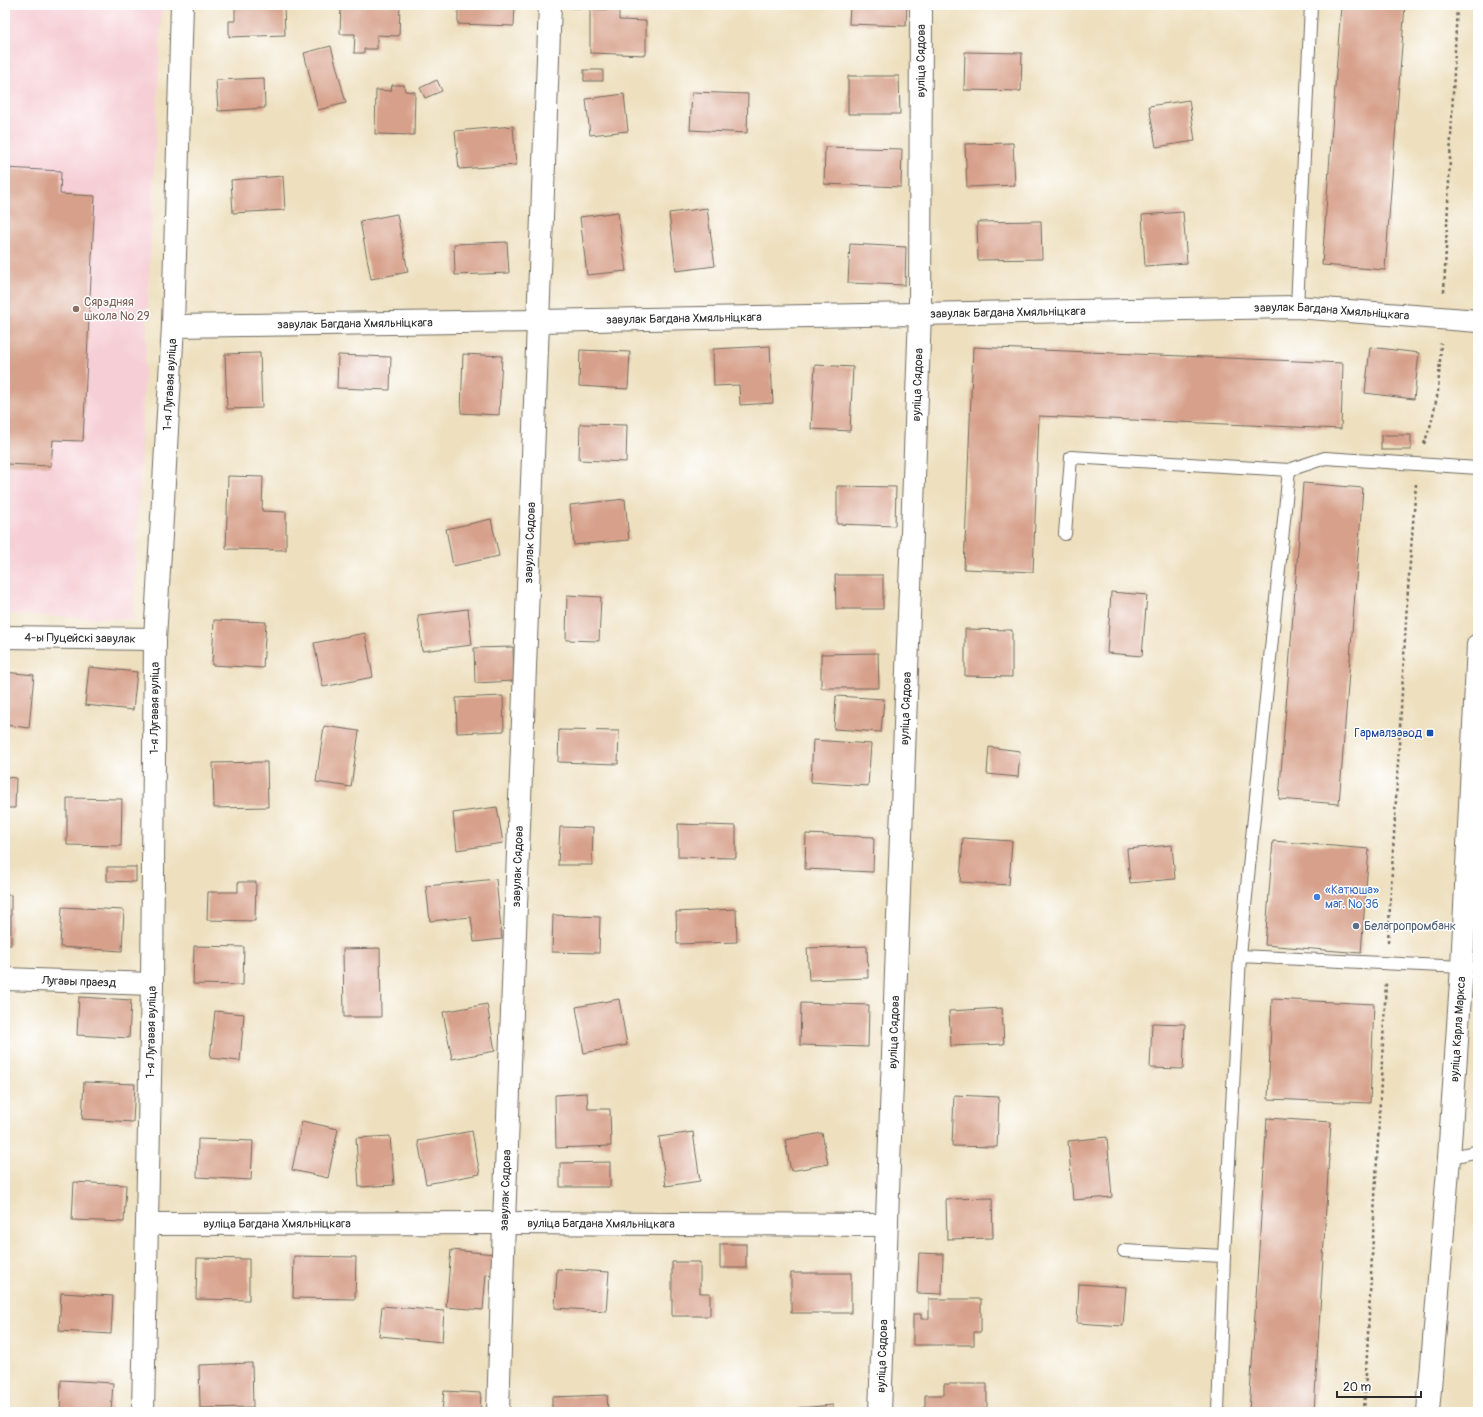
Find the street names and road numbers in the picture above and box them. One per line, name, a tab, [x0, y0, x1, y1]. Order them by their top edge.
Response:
street label: вуліца Сядова	[914, 24, 929, 97]
street label: завулак Багдана Хмяльніцкага	[1254, 300, 1410, 324]
street label: завулак Багдана Хмяльніцкага	[930, 304, 1086, 322]
street label: завулак Багдана Хмяльніцкага	[606, 310, 762, 328]
street label: завулак Багдана Хмяльніцкага	[277, 315, 433, 333]
street label: 1-я Лугавая вуліца	[160, 338, 180, 431]
street label: вуліца Сядова	[909, 347, 927, 422]
street label: завулак Сядова	[521, 501, 539, 584]
street label: 4-ы Пуцейскі завулак	[24, 630, 136, 647]
street label: 1-я Лугавая вуліца	[147, 661, 163, 754]
street label: вуліца Сядова	[897, 671, 915, 745]
street label: завулак Сядова	[509, 825, 527, 907]
street label: Лугавы праезд	[40, 973, 117, 991]
street label: вуліца Карла Маркса	[1447, 976, 1469, 1082]
street label: 1-я Лугавая вуліца	[143, 985, 160, 1078]
street label: вуліца Сядова	[885, 995, 903, 1069]
street label: завулак Сядова	[497, 1149, 515, 1231]
street label: вуліца Багдана Хмяльніцкага	[203, 1216, 351, 1232]
street label: вуліца Багдана Хмяльніцкага	[527, 1216, 675, 1232]
street label: вуліца Сядова	[874, 1319, 891, 1393]

